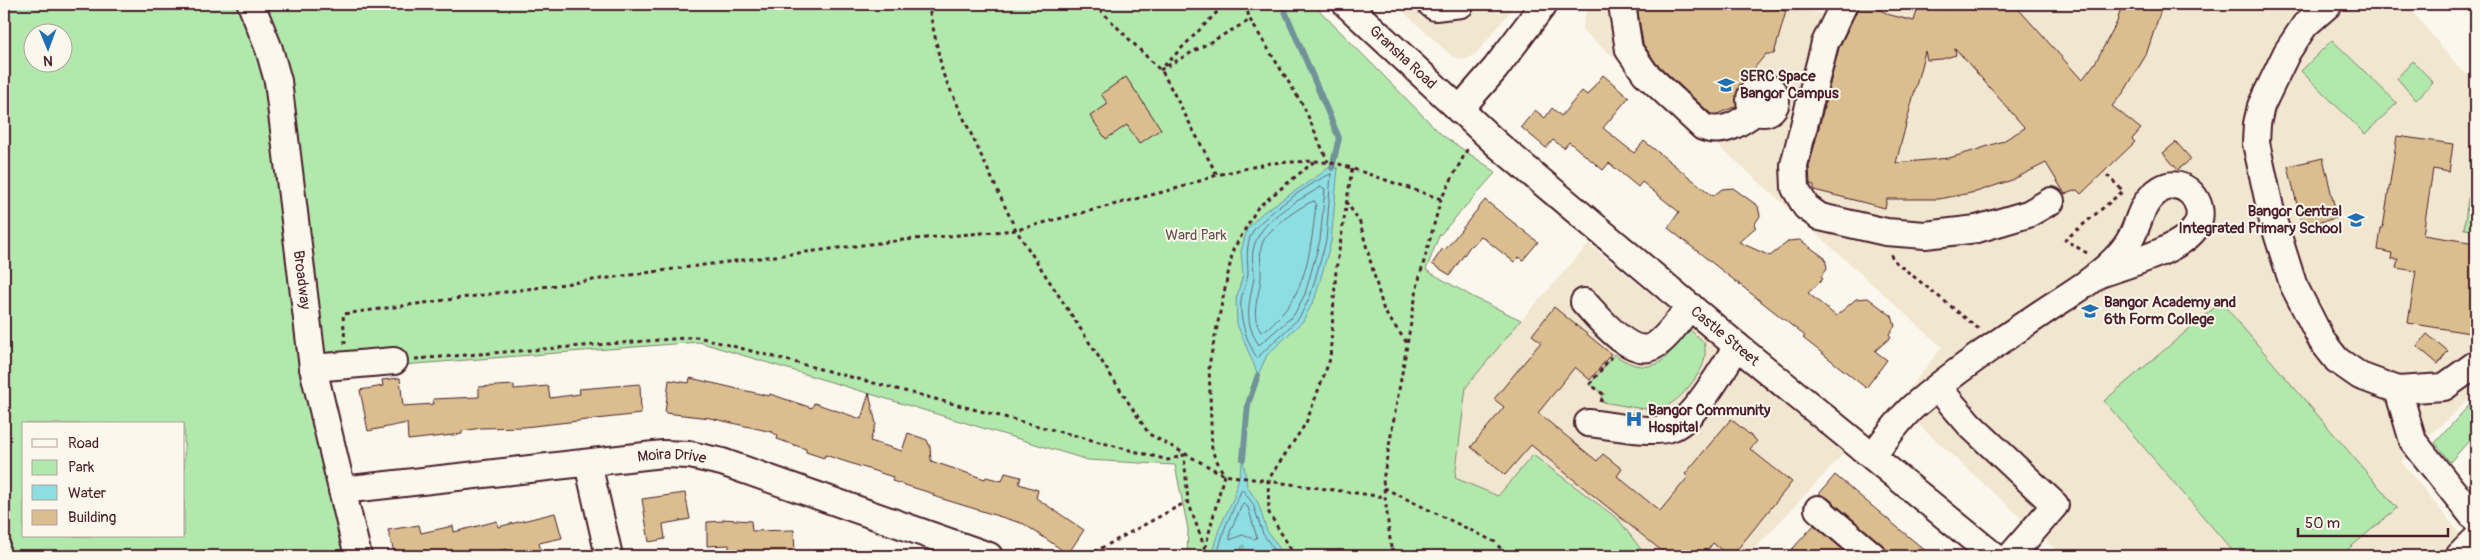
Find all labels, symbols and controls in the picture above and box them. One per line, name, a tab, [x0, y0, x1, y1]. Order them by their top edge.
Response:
street label: Gransha Road	[1365, 21, 1441, 93]
north arrow	[22, 22, 72, 72]
text: N	[43, 52, 53, 69]
place label: SERC Space Bangor Campus	[1740, 67, 1839, 103]
school or university icon: SERC Space Bangor Campus	[1716, 75, 1736, 95]
place label: Bangor Central Integrated Primary School	[2178, 202, 2342, 238]
school or university icon: Bangor Central Integrated Primary School	[2346, 210, 2366, 230]
park label: Ward Park	[1165, 226, 1228, 245]
street label: Broadway	[289, 249, 315, 311]
place label: Bangor Academy and 6th Form College	[2104, 293, 2236, 329]
school or university icon: Bangor Academy and 6th Form College	[2080, 301, 2100, 321]
street label: Castle Street	[1686, 302, 1764, 371]
place label: Bangor Community Hospital	[1648, 401, 1771, 437]
hospital icon: Bangor Community Hospital	[1624, 409, 1644, 429]
legend	[22, 422, 185, 538]
text: Road	[68, 434, 99, 453]
street label: Moira Drive	[637, 445, 709, 468]
text: Park	[68, 458, 95, 477]
text: Water	[68, 484, 107, 503]
scale bar	[2298, 505, 2448, 537]
text: Building	[68, 508, 116, 527]
text: 50 m	[2305, 514, 2340, 533]

